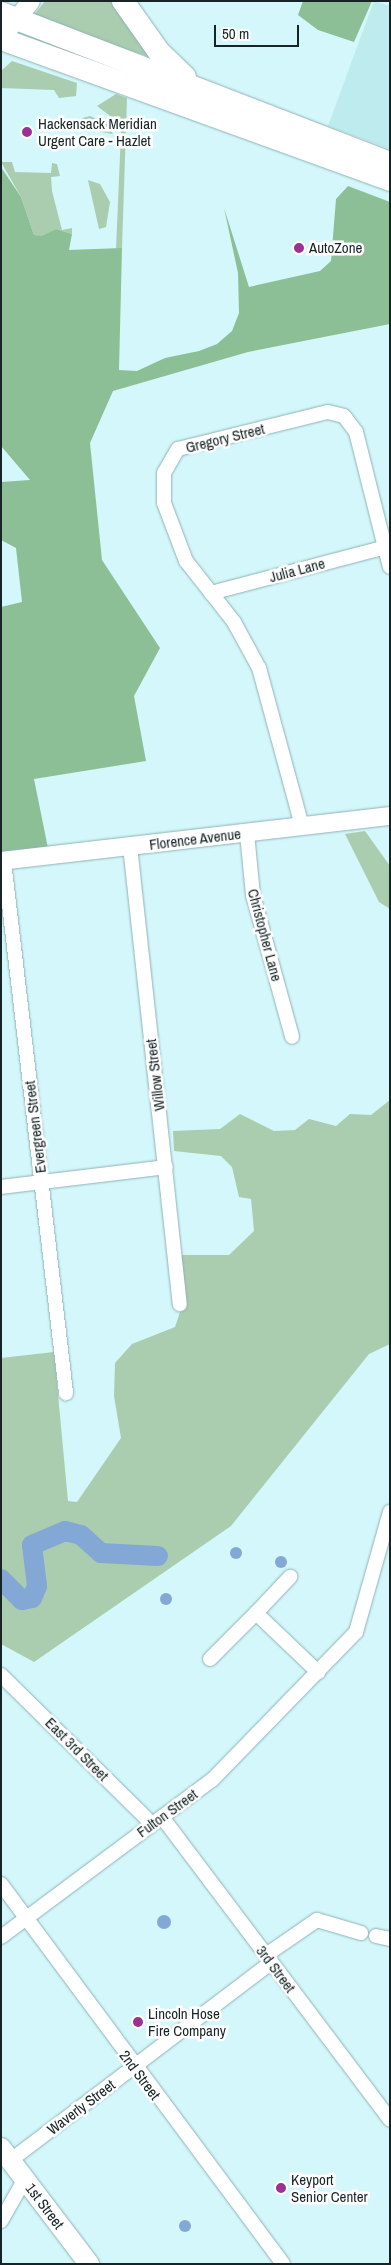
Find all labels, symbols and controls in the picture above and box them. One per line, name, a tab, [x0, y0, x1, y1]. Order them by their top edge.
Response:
scale bar	[216, 15, 301, 47]
text: 50 m	[222, 23, 249, 44]
place label: Hackensack Meridian Urgent Care - Hazlet	[38, 114, 157, 149]
marker: Hackensack Meridian Urgent Care - Hazlet	[20, 125, 34, 139]
place label: AutoZone	[309, 239, 362, 257]
marker: AutoZone	[293, 242, 305, 254]
street label: Gregory Street	[184, 420, 266, 456]
street label: Julia Lane	[267, 554, 327, 586]
street label: Florence Avenue	[148, 824, 242, 854]
street label: Christopher Lane	[244, 887, 286, 983]
street label: Willow Street	[142, 1038, 168, 1112]
street label: Evergreen Street	[20, 1080, 50, 1174]
street label: East 3rd Street	[42, 1714, 112, 1784]
street label: Fulton Street	[133, 1785, 201, 1841]
street label: 3rd Street	[253, 1942, 299, 1996]
place label: Lincoln Hose Fire Company	[148, 2004, 226, 2039]
marker: Lincoln Hose Fire Company	[132, 2016, 144, 2028]
street label: 2nd Street	[116, 2047, 164, 2103]
street label: Waverly Street	[44, 2076, 118, 2138]
place label: Keyport Senior Center	[291, 2170, 368, 2205]
street label: 1st Street	[22, 2180, 68, 2232]
marker: Keyport Senior Center	[275, 2182, 287, 2194]

